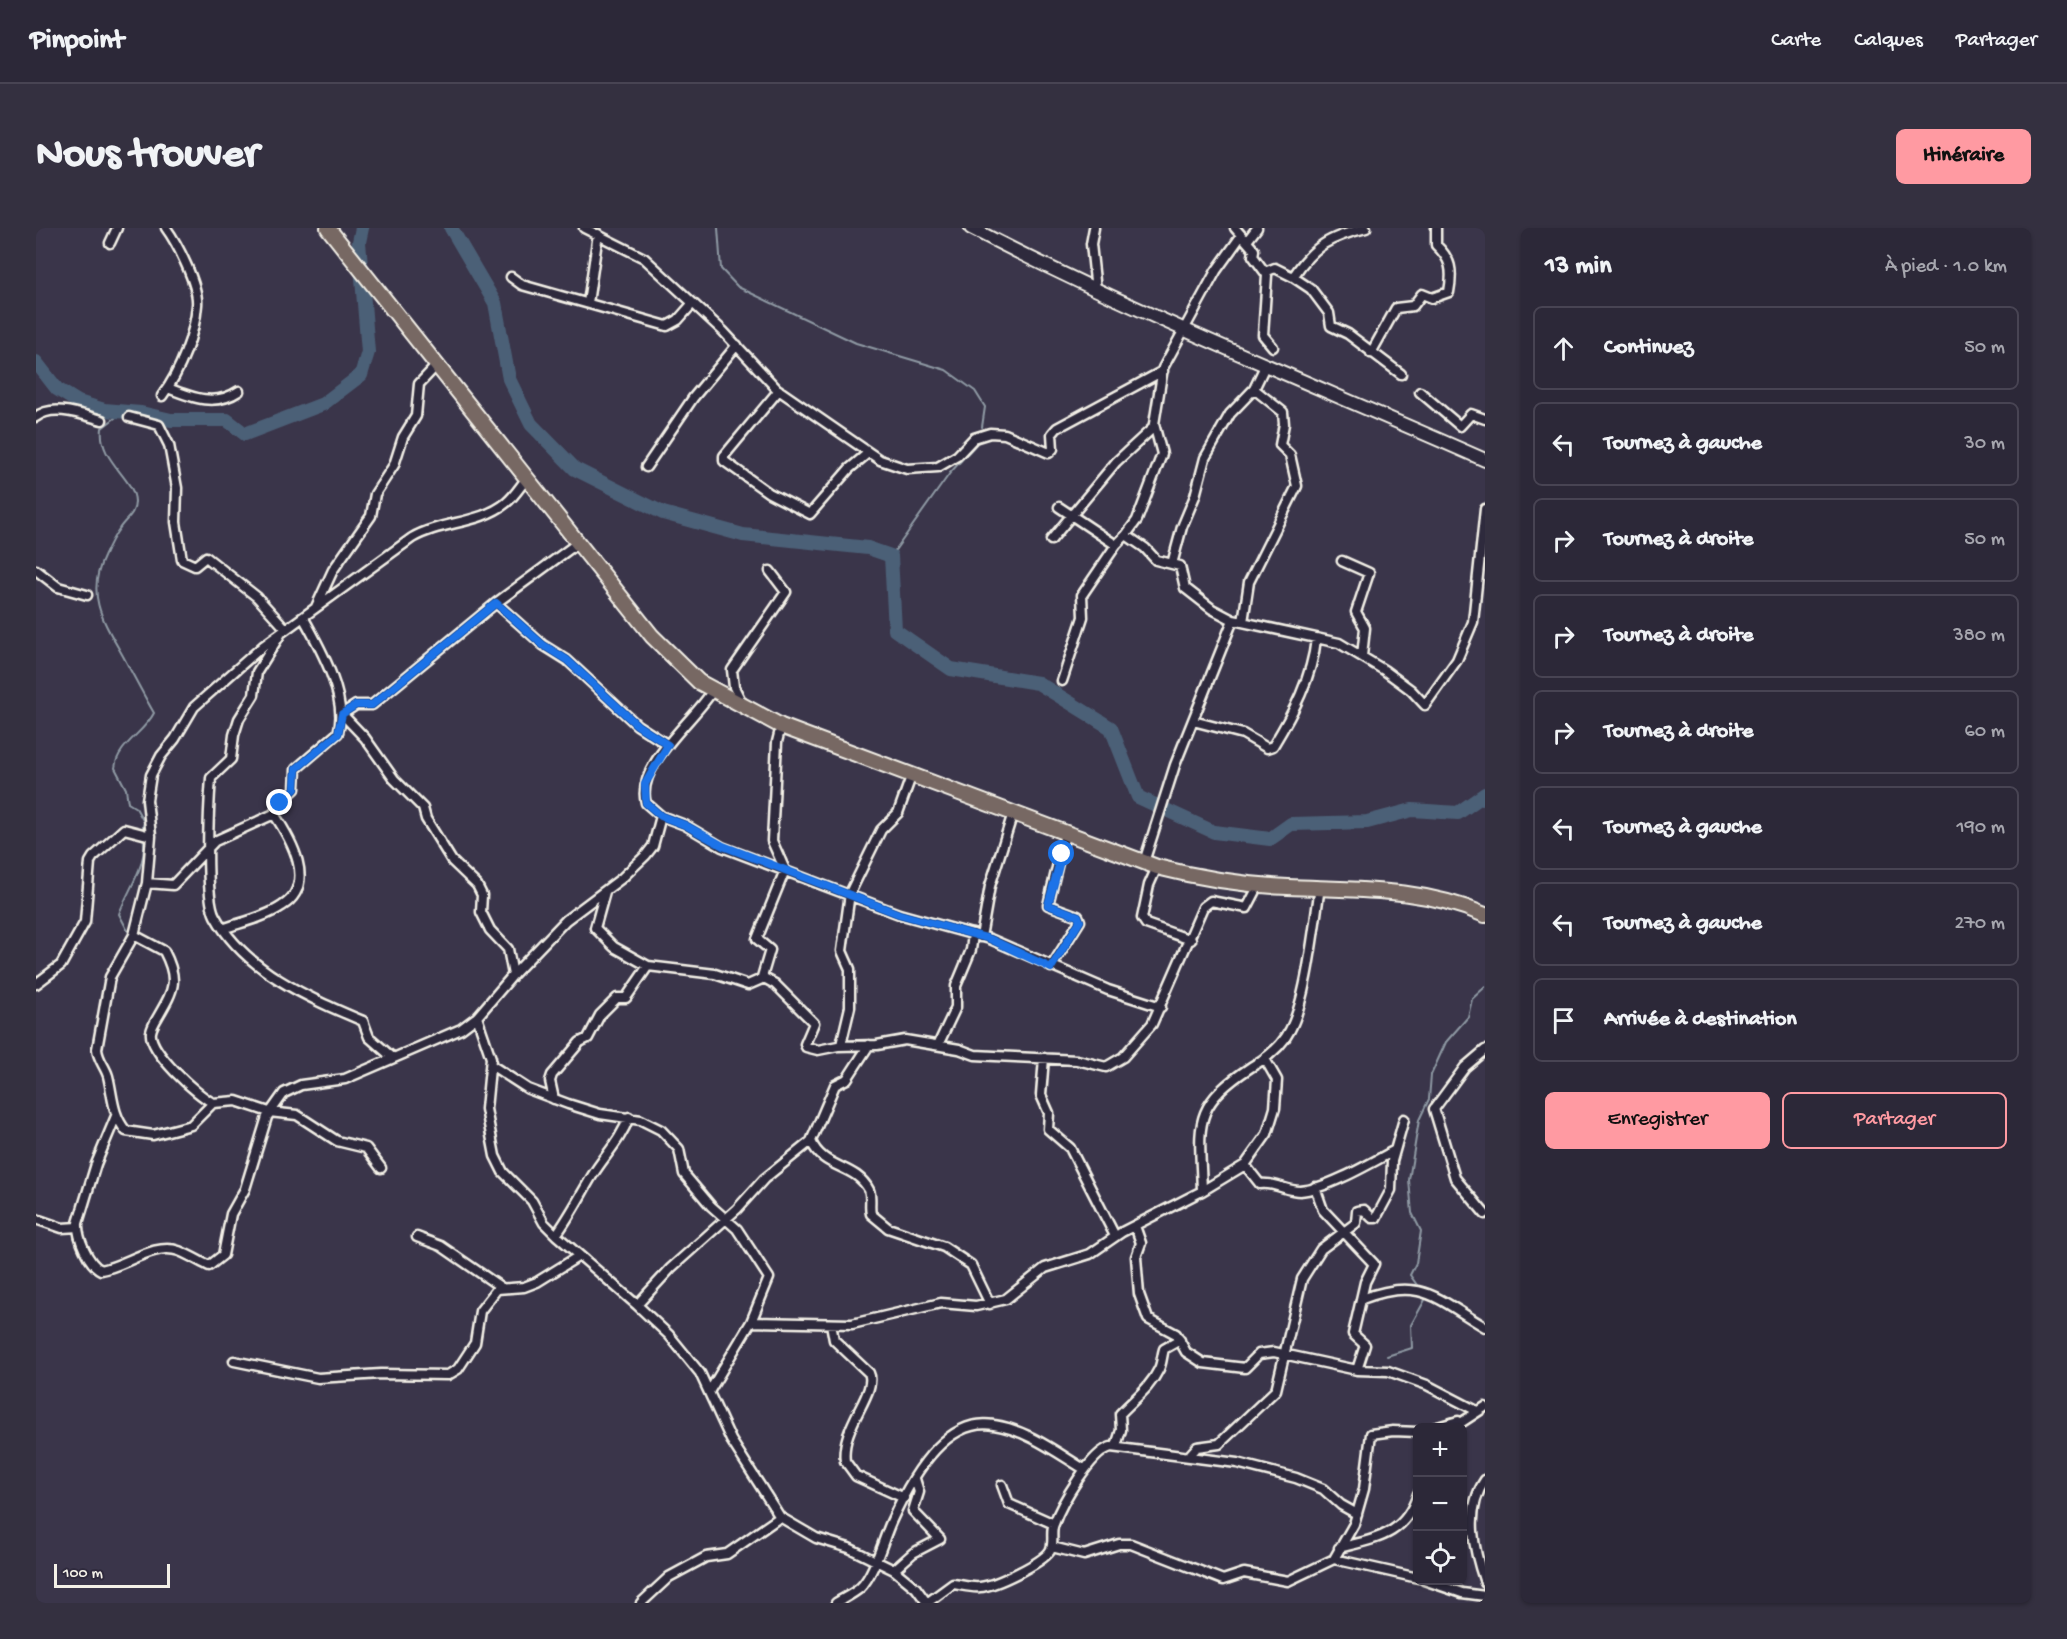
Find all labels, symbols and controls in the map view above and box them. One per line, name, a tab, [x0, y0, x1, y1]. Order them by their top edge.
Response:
text: Pinpoint	[30, 25, 124, 58]
text: Carte	[1771, 29, 1821, 54]
text: Calques	[1854, 29, 1923, 54]
text: Partager	[1956, 29, 2037, 54]
button: Itinéraire	[1896, 129, 2031, 184]
text: Nous trouver	[36, 132, 259, 181]
text: 13 min	[1545, 252, 1612, 283]
text: À pied · 1.0 km	[1885, 256, 2007, 279]
icon: ahead	[1547, 332, 1580, 365]
text: Continuez	[1604, 335, 1693, 361]
text: 50 m	[1964, 337, 2005, 360]
icon: left	[1547, 428, 1580, 461]
text: Tournez à gauche	[1604, 431, 1762, 457]
text: 30 m	[1964, 433, 2005, 456]
icon: right	[1547, 524, 1580, 557]
text: Tournez à droite	[1604, 527, 1753, 553]
text: 50 m	[1964, 529, 2005, 552]
icon: right	[1547, 620, 1580, 653]
text: Tournez à droite	[1604, 623, 1753, 649]
text: 380 m	[1953, 625, 2005, 648]
icon: right	[1547, 716, 1580, 749]
text: Tournez à droite	[1604, 719, 1753, 745]
text: 60 m	[1965, 721, 2005, 744]
route end	[266, 789, 292, 815]
icon: left	[1547, 812, 1580, 845]
text: Tournez à gauche	[1604, 815, 1762, 841]
text: 190 m	[1957, 817, 2005, 840]
route start	[1048, 840, 1074, 866]
icon: left	[1547, 908, 1580, 941]
text: Tournez à gauche	[1604, 911, 1762, 937]
text: 270 m	[1955, 913, 2005, 936]
icon: arrive	[1547, 1004, 1580, 1037]
text: Arrivée à destination	[1604, 1007, 1797, 1033]
button: Enregistrer	[1545, 1092, 1770, 1149]
button: Partager	[1782, 1092, 2007, 1149]
map controls	[1413, 1423, 1467, 1585]
button: +	[1413, 1423, 1467, 1477]
button: −	[1413, 1477, 1467, 1531]
button: locate	[1413, 1531, 1467, 1585]
scale bar	[54, 1561, 170, 1588]
text: 100 m	[63, 1565, 103, 1584]

